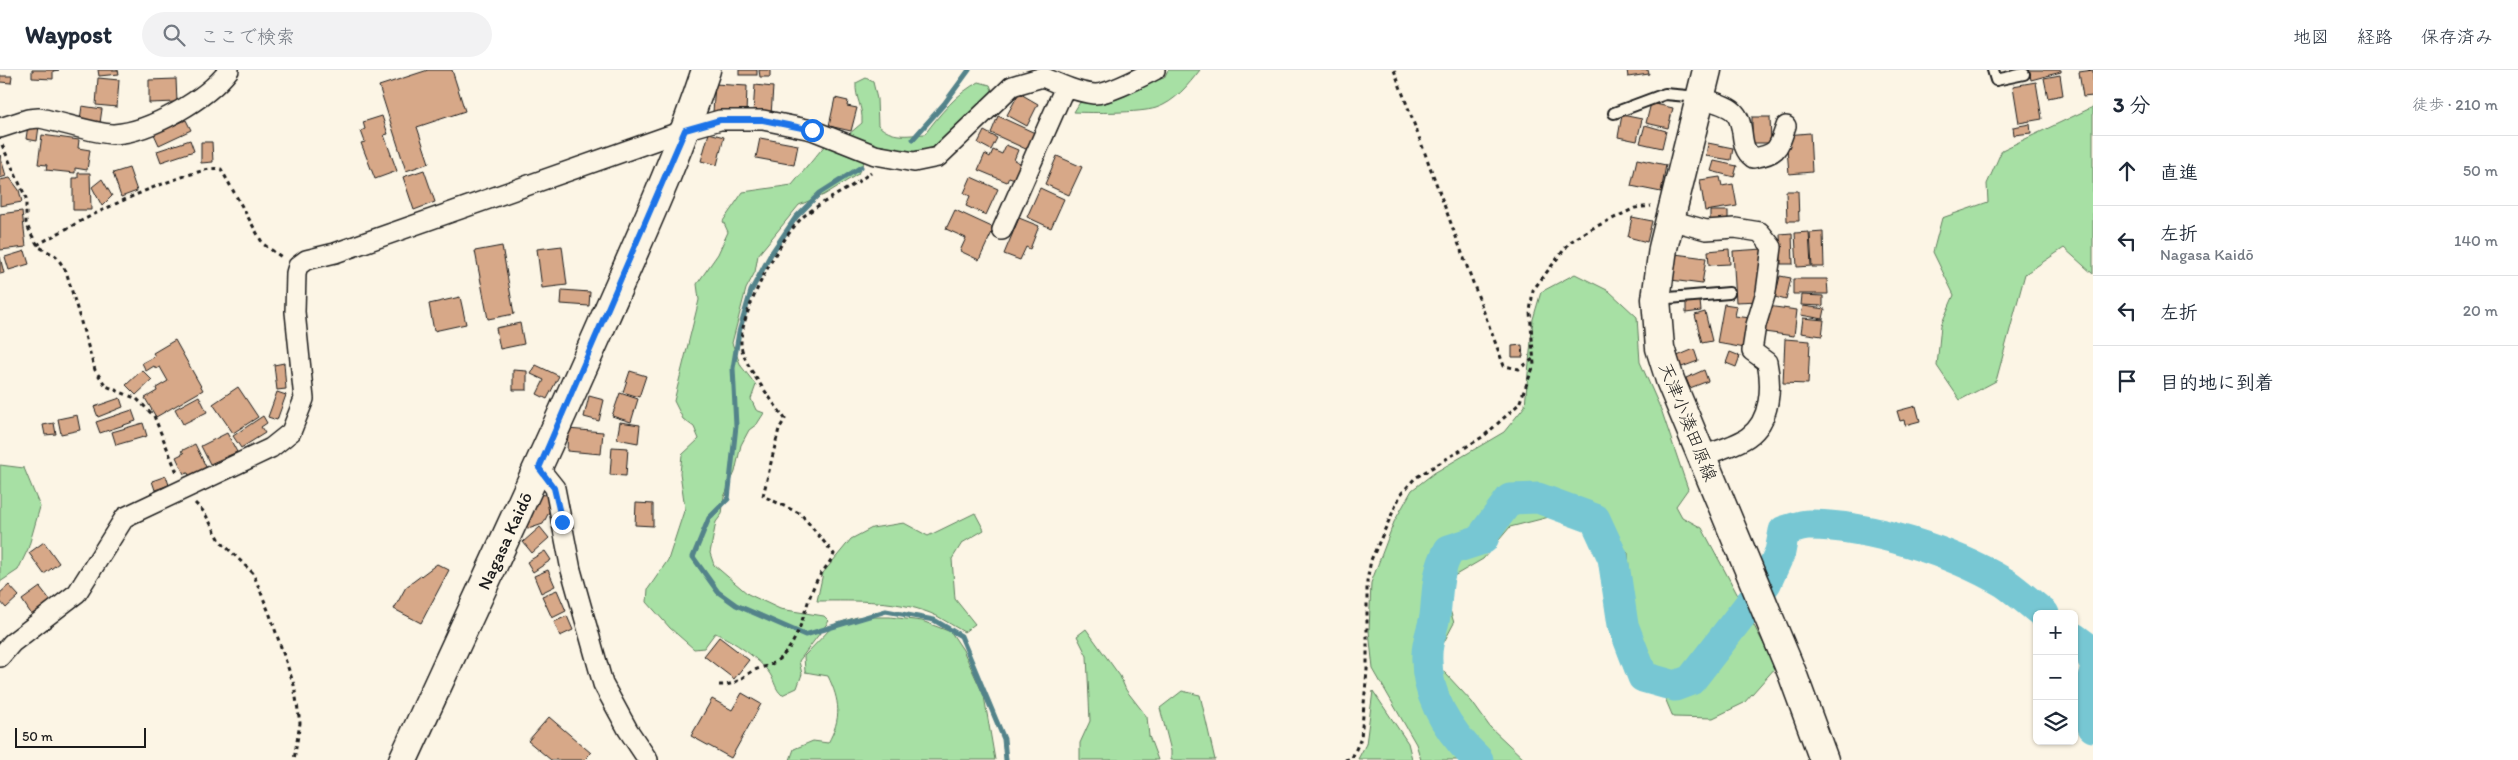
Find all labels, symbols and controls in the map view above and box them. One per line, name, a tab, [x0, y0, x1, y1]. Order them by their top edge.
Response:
search box	[142, 12, 492, 57]
text: Waypost	[25, 20, 112, 49]
icon: search	[160, 21, 188, 49]
text: ここで検索	[200, 25, 295, 48]
text: 地図	[2293, 26, 2329, 48]
text: 経路	[2357, 26, 2393, 48]
text: 保存済み	[2421, 26, 2493, 48]
text: 3 分	[2113, 92, 2150, 117]
text: 徒歩 · 210 m	[2412, 95, 2498, 114]
route start	[801, 119, 824, 142]
icon: ahead	[2113, 157, 2141, 185]
text: 直進	[2160, 161, 2198, 184]
text: 50 m	[2463, 161, 2498, 180]
text: 左折	[2160, 222, 2198, 245]
icon: left	[2113, 227, 2141, 255]
text: 140 m	[2454, 231, 2498, 250]
text: Nagasa Kaidō	[2160, 245, 2254, 264]
icon: left	[2113, 297, 2141, 325]
text: 左折	[2160, 301, 2198, 324]
text: 20 m	[2463, 301, 2498, 320]
street label: 天津小湊田原線	[1654, 359, 1722, 485]
icon: arrive	[2113, 367, 2141, 395]
text: 目的地に到着	[2160, 371, 2274, 394]
street label: Nagasa Kaidō	[473, 489, 537, 593]
route end	[551, 511, 574, 534]
map controls	[2033, 610, 2078, 745]
button: +	[2033, 610, 2078, 655]
button: −	[2033, 655, 2078, 700]
button: layers	[2033, 700, 2078, 745]
scale bar	[15, 725, 146, 748]
text: 50 m	[22, 728, 53, 745]

